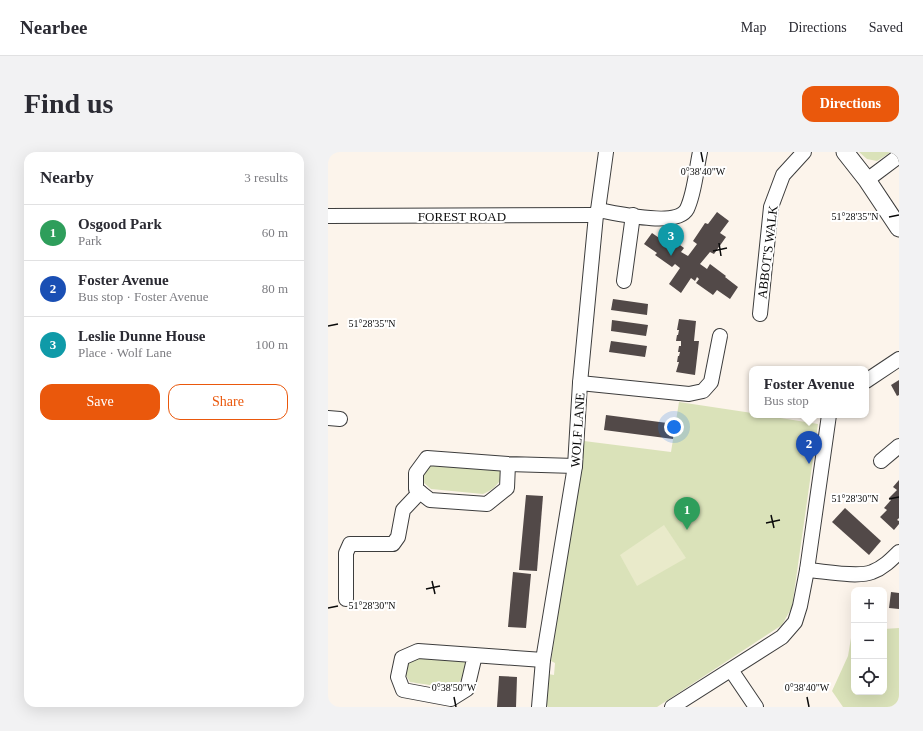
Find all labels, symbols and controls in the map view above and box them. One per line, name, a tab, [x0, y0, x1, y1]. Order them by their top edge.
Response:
text: Nearbee	[20, 17, 88, 38]
text: Map	[741, 20, 766, 35]
text: Directions	[788, 20, 847, 35]
text: Saved	[869, 20, 903, 35]
button: Directions	[802, 86, 899, 122]
text: Find us	[24, 88, 114, 119]
text: 0°38'40"W	[681, 166, 726, 177]
text: Nearby	[40, 168, 94, 187]
text: 3 results	[244, 170, 288, 185]
street label: ABBOT'S WALK	[754, 204, 781, 300]
street label: FOREST ROAD	[418, 209, 506, 224]
text: 51°28'35"N	[831, 211, 879, 222]
text: Osgood Park	[78, 216, 162, 232]
pin: 3	[658, 223, 684, 256]
text: 1	[50, 225, 56, 240]
text: 60 m	[262, 225, 288, 240]
text: Park	[78, 233, 102, 248]
text: Foster Avenue	[78, 272, 169, 288]
text: 2	[50, 281, 56, 296]
text: 80 m	[262, 281, 288, 296]
text: Bus stop · Foster Avenue	[78, 289, 208, 304]
text: 51°28'35"N	[348, 318, 396, 329]
text: Leslie Dunne House	[78, 328, 206, 344]
text: 3	[50, 337, 56, 352]
text: 100 m	[255, 337, 288, 352]
text: Place · Wolf Lane	[78, 345, 172, 360]
popup	[749, 366, 869, 418]
text: Foster Avenue	[764, 376, 854, 392]
button: Save	[40, 384, 160, 420]
button: Share	[168, 384, 288, 420]
street label: WOLF LANE	[567, 392, 588, 468]
text: Bus stop	[764, 393, 809, 408]
your location	[664, 417, 684, 437]
pin: 2	[796, 431, 822, 464]
text: 51°28'30"N	[831, 493, 879, 504]
pin: 1	[674, 497, 700, 530]
map controls	[851, 587, 887, 695]
button: +	[851, 587, 887, 623]
text: 51°28'30"N	[348, 600, 396, 611]
button: −	[851, 623, 887, 659]
button: locate	[851, 659, 887, 695]
text: 0°38'50"W	[432, 682, 477, 693]
text: 0°38'40"W	[785, 682, 830, 693]

